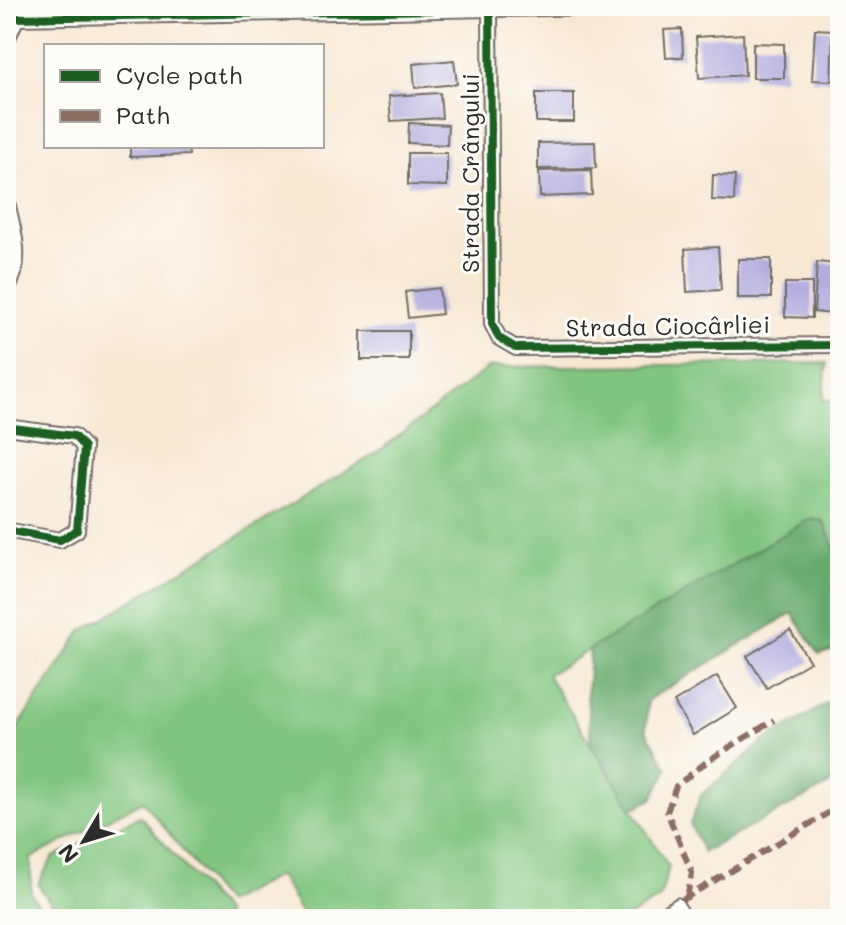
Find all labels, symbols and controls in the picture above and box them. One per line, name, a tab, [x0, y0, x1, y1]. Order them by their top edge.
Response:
legend	[44, 44, 324, 148]
text: Cycle path	[116, 59, 242, 90]
street label: Strada Crângului	[454, 73, 485, 273]
text: Path	[116, 99, 170, 130]
street label: Strada Ciocârliei	[566, 308, 770, 343]
north arrow	[44, 801, 124, 881]
text: N	[51, 838, 84, 869]

